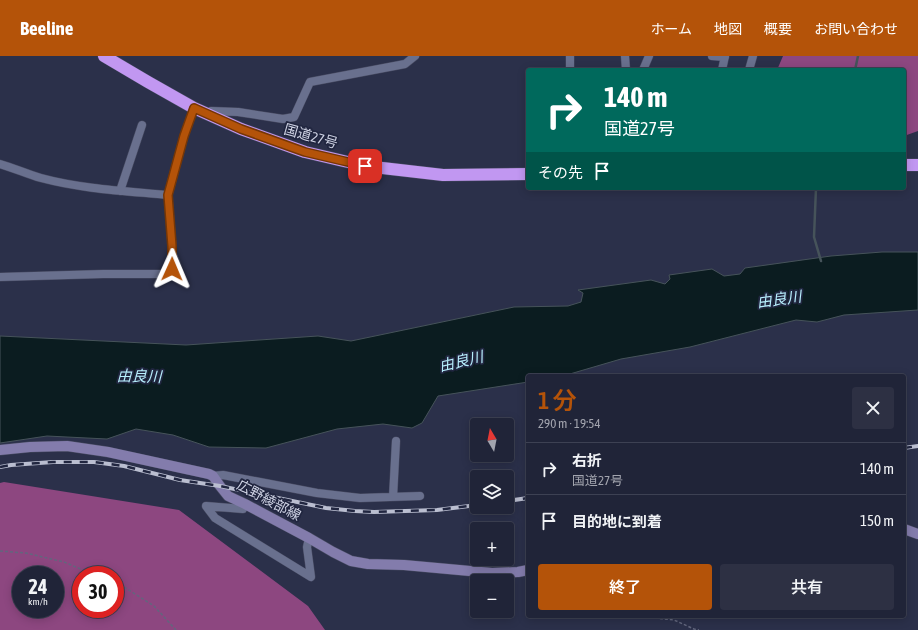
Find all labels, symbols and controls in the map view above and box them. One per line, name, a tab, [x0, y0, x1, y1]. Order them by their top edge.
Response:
text: Beeline	[20, 17, 73, 39]
text: ホーム	[650, 21, 692, 37]
text: 地図	[714, 21, 742, 37]
text: 概要	[764, 21, 792, 37]
text: お問い合わせ	[814, 21, 898, 37]
text: 140 m	[604, 81, 667, 113]
icon: right	[538, 84, 590, 136]
text: 国道27号	[604, 118, 675, 139]
street label: 国道27号	[282, 121, 340, 151]
pin	[348, 149, 382, 183]
icon: arrive	[354, 155, 376, 177]
icon: arrive	[591, 160, 613, 182]
text: その先	[538, 164, 583, 181]
position arrow	[151, 248, 193, 290]
water label: 由良川	[756, 287, 804, 311]
water label: 由良川	[437, 347, 487, 374]
water label: 由良川	[116, 367, 164, 385]
text: 1 分	[538, 387, 577, 414]
button: close	[852, 387, 894, 429]
text: 290 m · 19:54	[538, 416, 601, 431]
north arrow	[470, 418, 514, 462]
map controls	[470, 418, 514, 618]
text: 右折	[572, 452, 602, 469]
icon: right	[538, 458, 560, 480]
text: 140 m	[860, 460, 894, 477]
button: layers	[470, 470, 514, 514]
text: 国道27号	[572, 473, 623, 488]
street label: 広野綾部線	[234, 477, 304, 523]
icon: arrive	[538, 510, 560, 532]
text: 150 m	[860, 512, 894, 529]
text: 目的地に到着	[572, 513, 662, 530]
button: +	[470, 522, 514, 566]
button: 終了	[538, 564, 712, 610]
button: 共有	[720, 564, 894, 610]
speed limit sign: 30	[72, 566, 124, 618]
button: −	[470, 574, 514, 618]
text: 24	[29, 575, 47, 598]
text: km/h	[28, 596, 48, 607]

